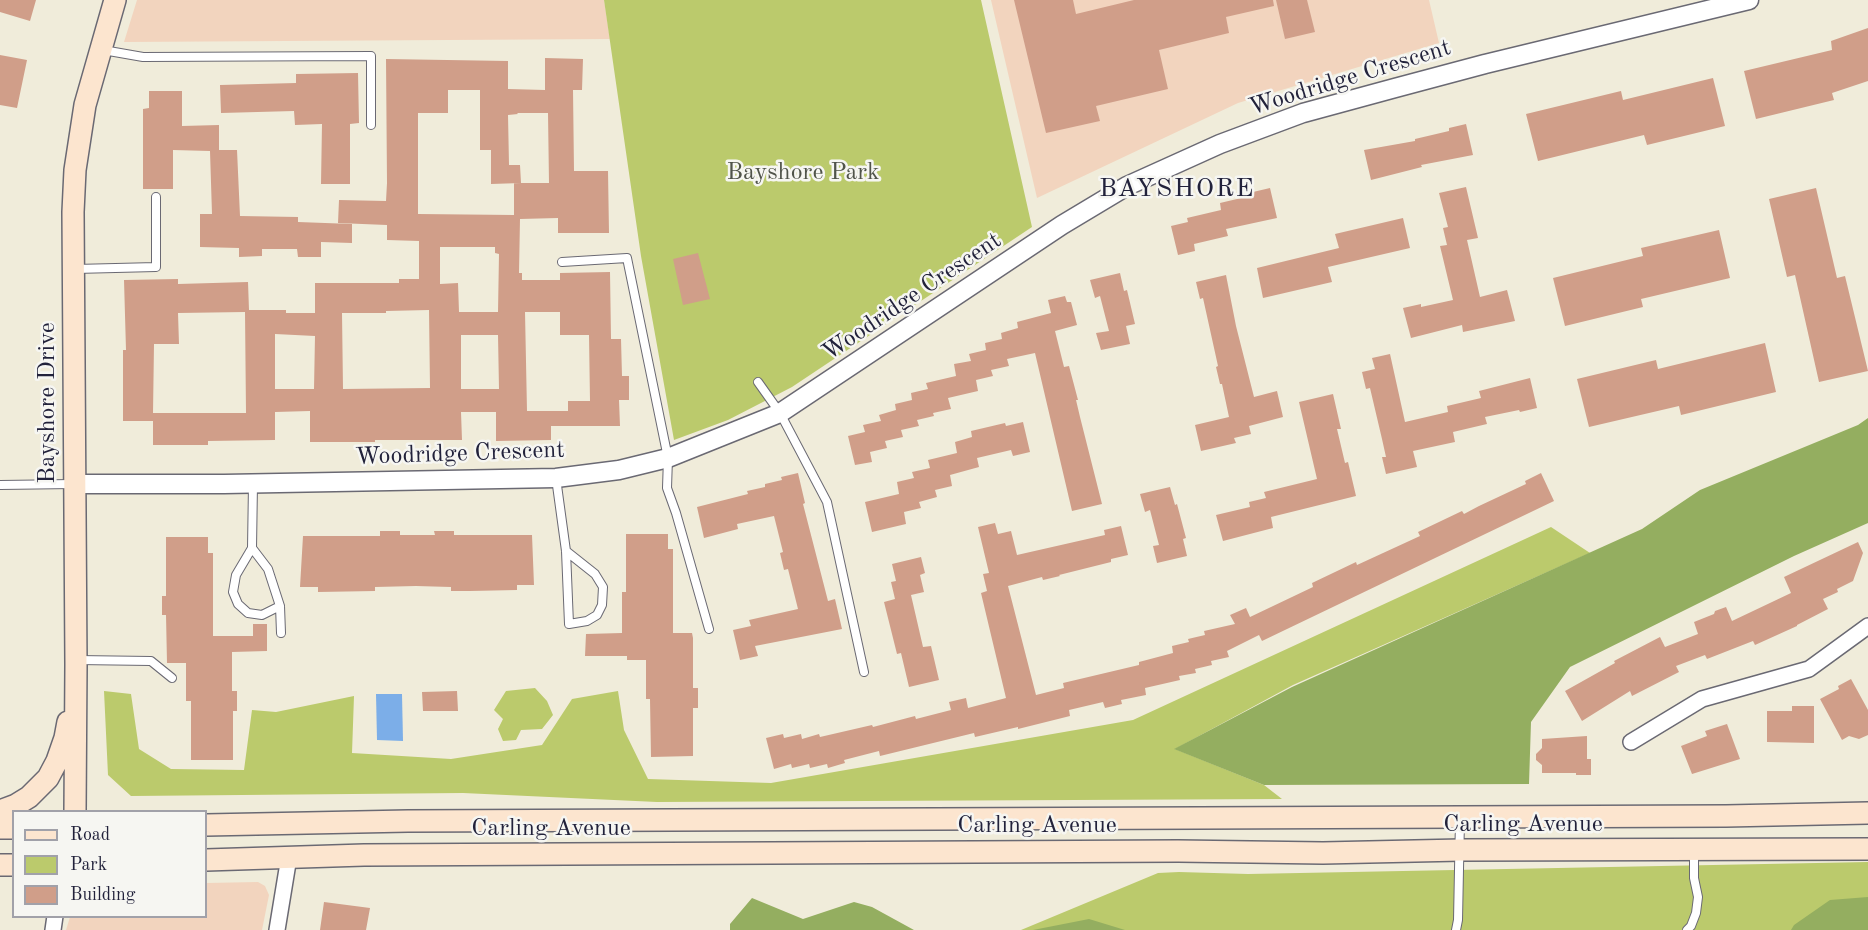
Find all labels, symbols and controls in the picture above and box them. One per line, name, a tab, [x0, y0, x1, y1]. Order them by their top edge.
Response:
street label: Woodridge Crescent	[1246, 34, 1454, 122]
park label: Bayshore Park	[726, 159, 880, 187]
district label: BAYSHORE	[1099, 173, 1255, 205]
street label: Woodridge Crescent	[817, 226, 1007, 368]
street label: Bayshore Drive	[34, 322, 62, 484]
street label: Woodridge Crescent	[355, 436, 565, 472]
legend	[12, 810, 207, 918]
street label: Carling Avenue	[1443, 811, 1603, 839]
street label: Carling Avenue	[957, 812, 1117, 840]
street label: Carling Avenue	[471, 815, 631, 843]
text: Road	[70, 826, 110, 844]
text: Park	[70, 856, 107, 874]
text: Building	[70, 886, 135, 904]

